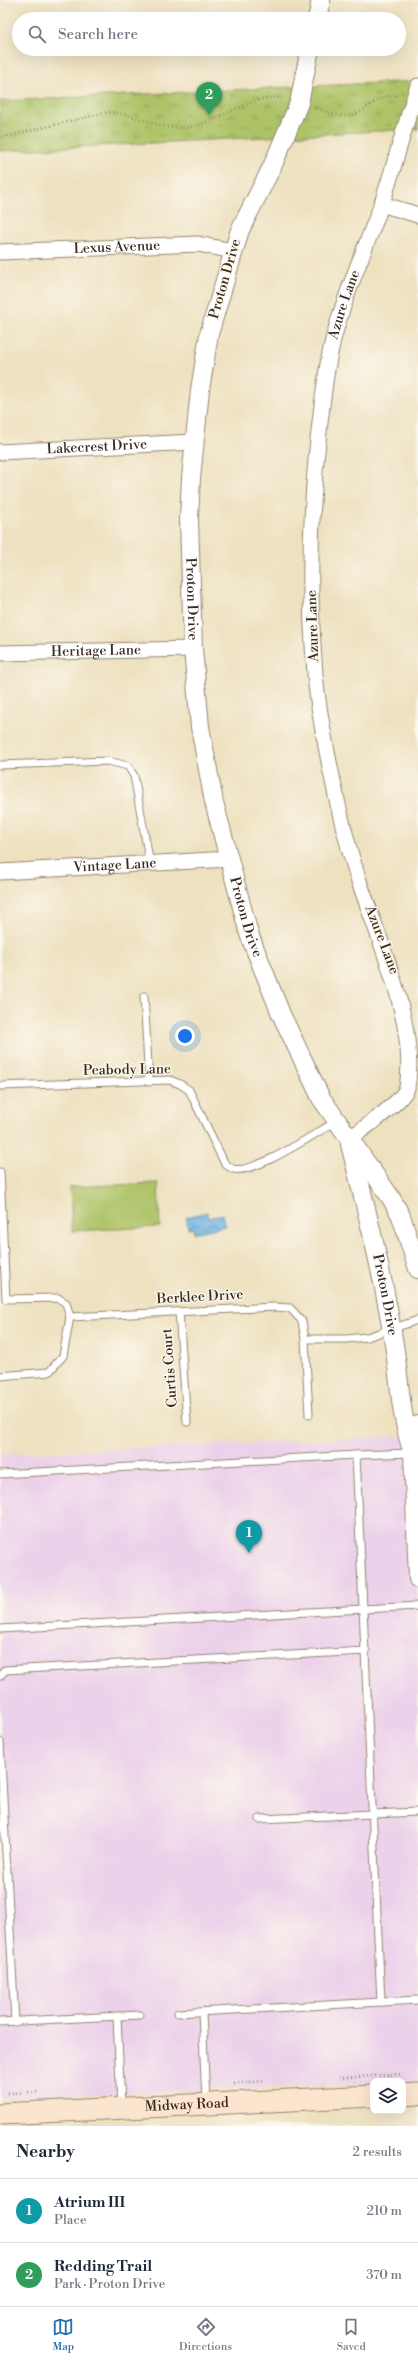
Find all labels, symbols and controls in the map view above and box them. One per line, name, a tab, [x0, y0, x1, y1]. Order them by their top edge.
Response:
search box	[12, 12, 406, 56]
icon: search	[26, 23, 48, 45]
text: Search here	[58, 25, 138, 44]
pin: 2	[196, 82, 222, 115]
street label: Lexus Avenue	[73, 237, 161, 258]
street label: Proton Drive	[205, 237, 245, 321]
street label: Azure Lane	[324, 267, 364, 342]
street label: Lakecrest Drive	[46, 435, 148, 459]
street label: Proton Drive	[181, 557, 202, 641]
street label: Azure Lane	[303, 590, 323, 663]
street label: Heritage Lane	[51, 641, 141, 661]
street label: Vintage Lane	[72, 854, 157, 877]
street label: Proton Drive	[225, 875, 266, 960]
street label: Azure Lane	[360, 902, 403, 977]
your location	[175, 1026, 195, 1046]
street label: Peabody Lane	[83, 1060, 171, 1080]
street label: Proton Drive	[368, 1252, 402, 1337]
street label: Berklee Drive	[155, 1286, 244, 1308]
street label: Curtis Court	[158, 1328, 182, 1408]
pin: 1	[236, 1520, 262, 1553]
map controls	[370, 2078, 406, 2114]
button: layers	[370, 2078, 406, 2114]
street label: Midway Road	[144, 2094, 229, 2116]
text: Nearby	[16, 2141, 75, 2163]
text: 2 results	[353, 2144, 402, 2160]
text: Atrium III	[54, 2193, 125, 2212]
text: 1	[26, 2203, 32, 2219]
text: 210 m	[367, 2203, 402, 2219]
text: Place	[54, 2212, 86, 2228]
text: Redding Trail	[54, 2257, 152, 2276]
text: 2	[25, 2267, 33, 2283]
text: 370 m	[366, 2267, 402, 2283]
text: Park · Proton Drive	[54, 2276, 165, 2292]
tab: Map	[52, 2316, 74, 2354]
tab: Directions	[179, 2316, 232, 2354]
tab: Saved	[337, 2316, 366, 2354]

